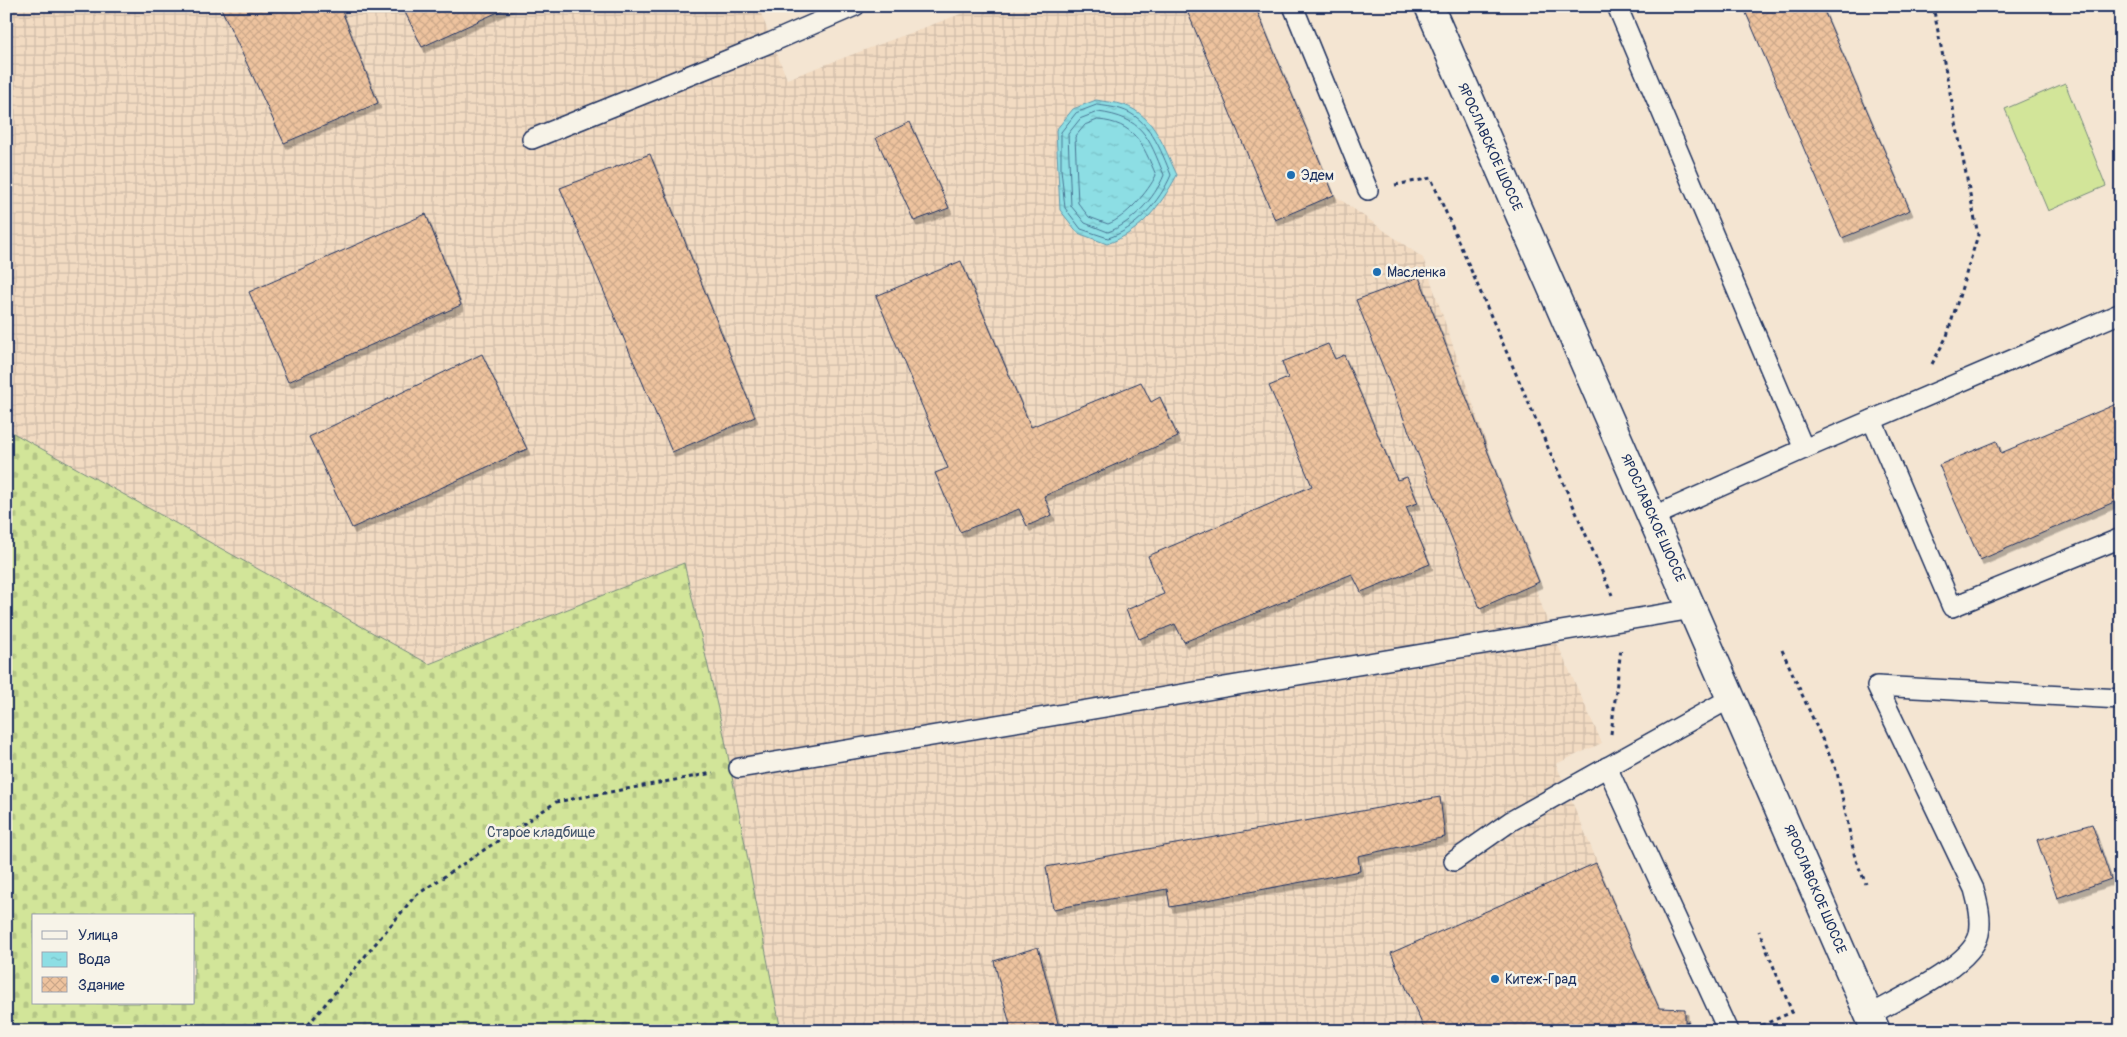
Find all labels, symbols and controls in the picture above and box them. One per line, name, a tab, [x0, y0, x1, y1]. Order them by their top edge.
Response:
street label: ЯРОСЛАВСКОЕ ШОССЕ	[1454, 80, 1526, 214]
place label: Эдем	[1301, 167, 1334, 184]
marker: Эдем	[1285, 169, 1297, 181]
place label: Масленка	[1387, 264, 1446, 281]
marker: Масленка	[1371, 266, 1383, 278]
street label: ЯРОСЛАВСКОЕ ШОССЕ	[1617, 451, 1689, 585]
street label: ЯРОСЛАВСКОЕ ШОССЕ	[1780, 822, 1850, 956]
park label: Старое кладбище	[487, 824, 595, 841]
legend	[32, 914, 195, 1004]
text: Улица	[78, 926, 118, 945]
text: Вода	[78, 950, 111, 969]
place label: Китеж-Град	[1505, 971, 1577, 988]
marker: Китеж-Град	[1489, 973, 1501, 985]
text: Здание	[78, 976, 125, 995]

